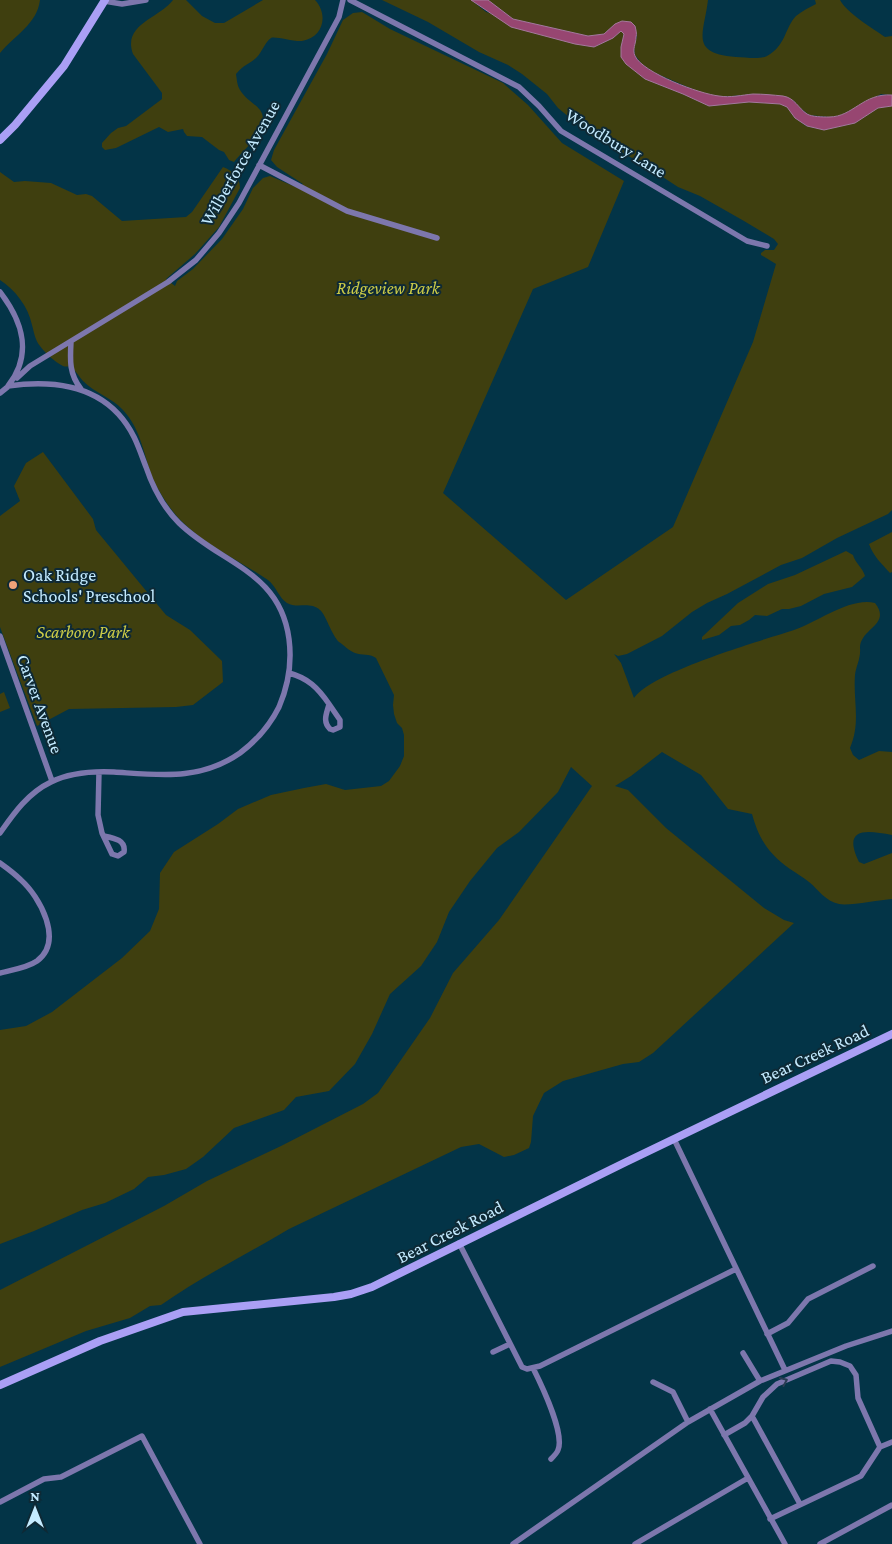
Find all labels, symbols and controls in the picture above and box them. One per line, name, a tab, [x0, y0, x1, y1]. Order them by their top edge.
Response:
street label: Wilberforce Avenue	[196, 97, 284, 229]
street label: Woodbury Lane	[562, 104, 670, 182]
park label: Ridgeview Park	[336, 278, 441, 298]
place label: Oak Ridge Schools' Preschool	[23, 565, 156, 606]
marker: Oak Ridge Schools' Preschool	[7, 579, 19, 591]
park label: Scarboro Park	[36, 622, 131, 642]
street label: Carver Avenue	[13, 652, 67, 756]
street label: Bear Creek Road	[758, 1020, 873, 1088]
street label: Bear Creek Road	[393, 1196, 507, 1267]
one-way arrow	[779, 1377, 788, 1388]
north arrow	[10, 1484, 60, 1534]
text: N	[30, 1488, 40, 1504]

